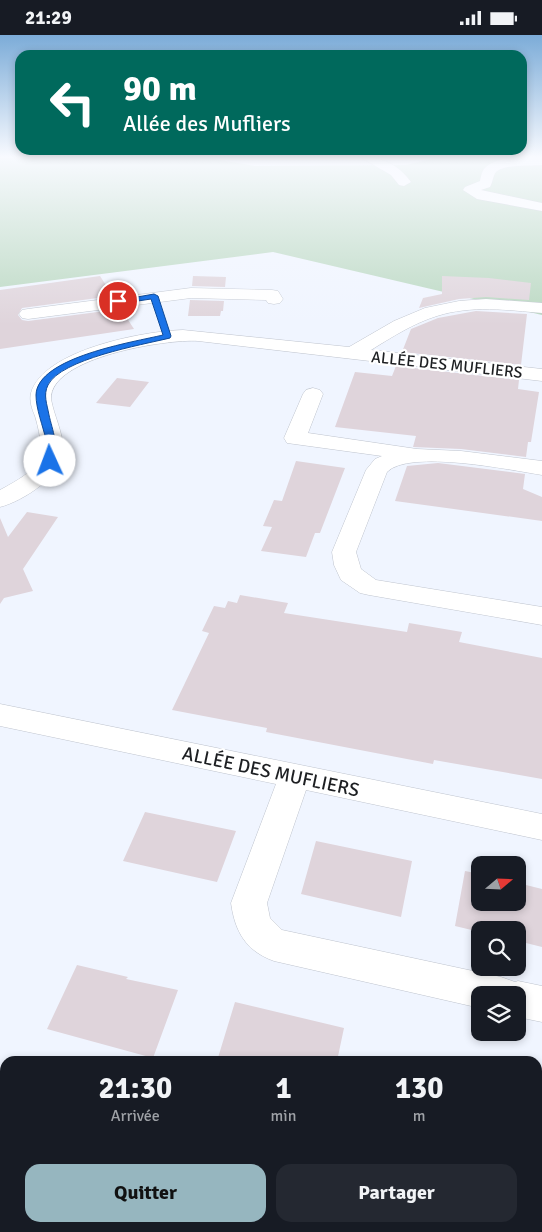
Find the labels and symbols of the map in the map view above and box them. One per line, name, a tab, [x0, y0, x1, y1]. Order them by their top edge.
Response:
pin	[97, 280, 139, 322]
street label: ALLÉE DES MUFLIERS	[370, 347, 524, 383]
position arrow	[23, 434, 75, 486]
street label: ALLÉE DES MUFLIERS	[180, 741, 362, 802]
north arrow	[471, 856, 526, 911]

